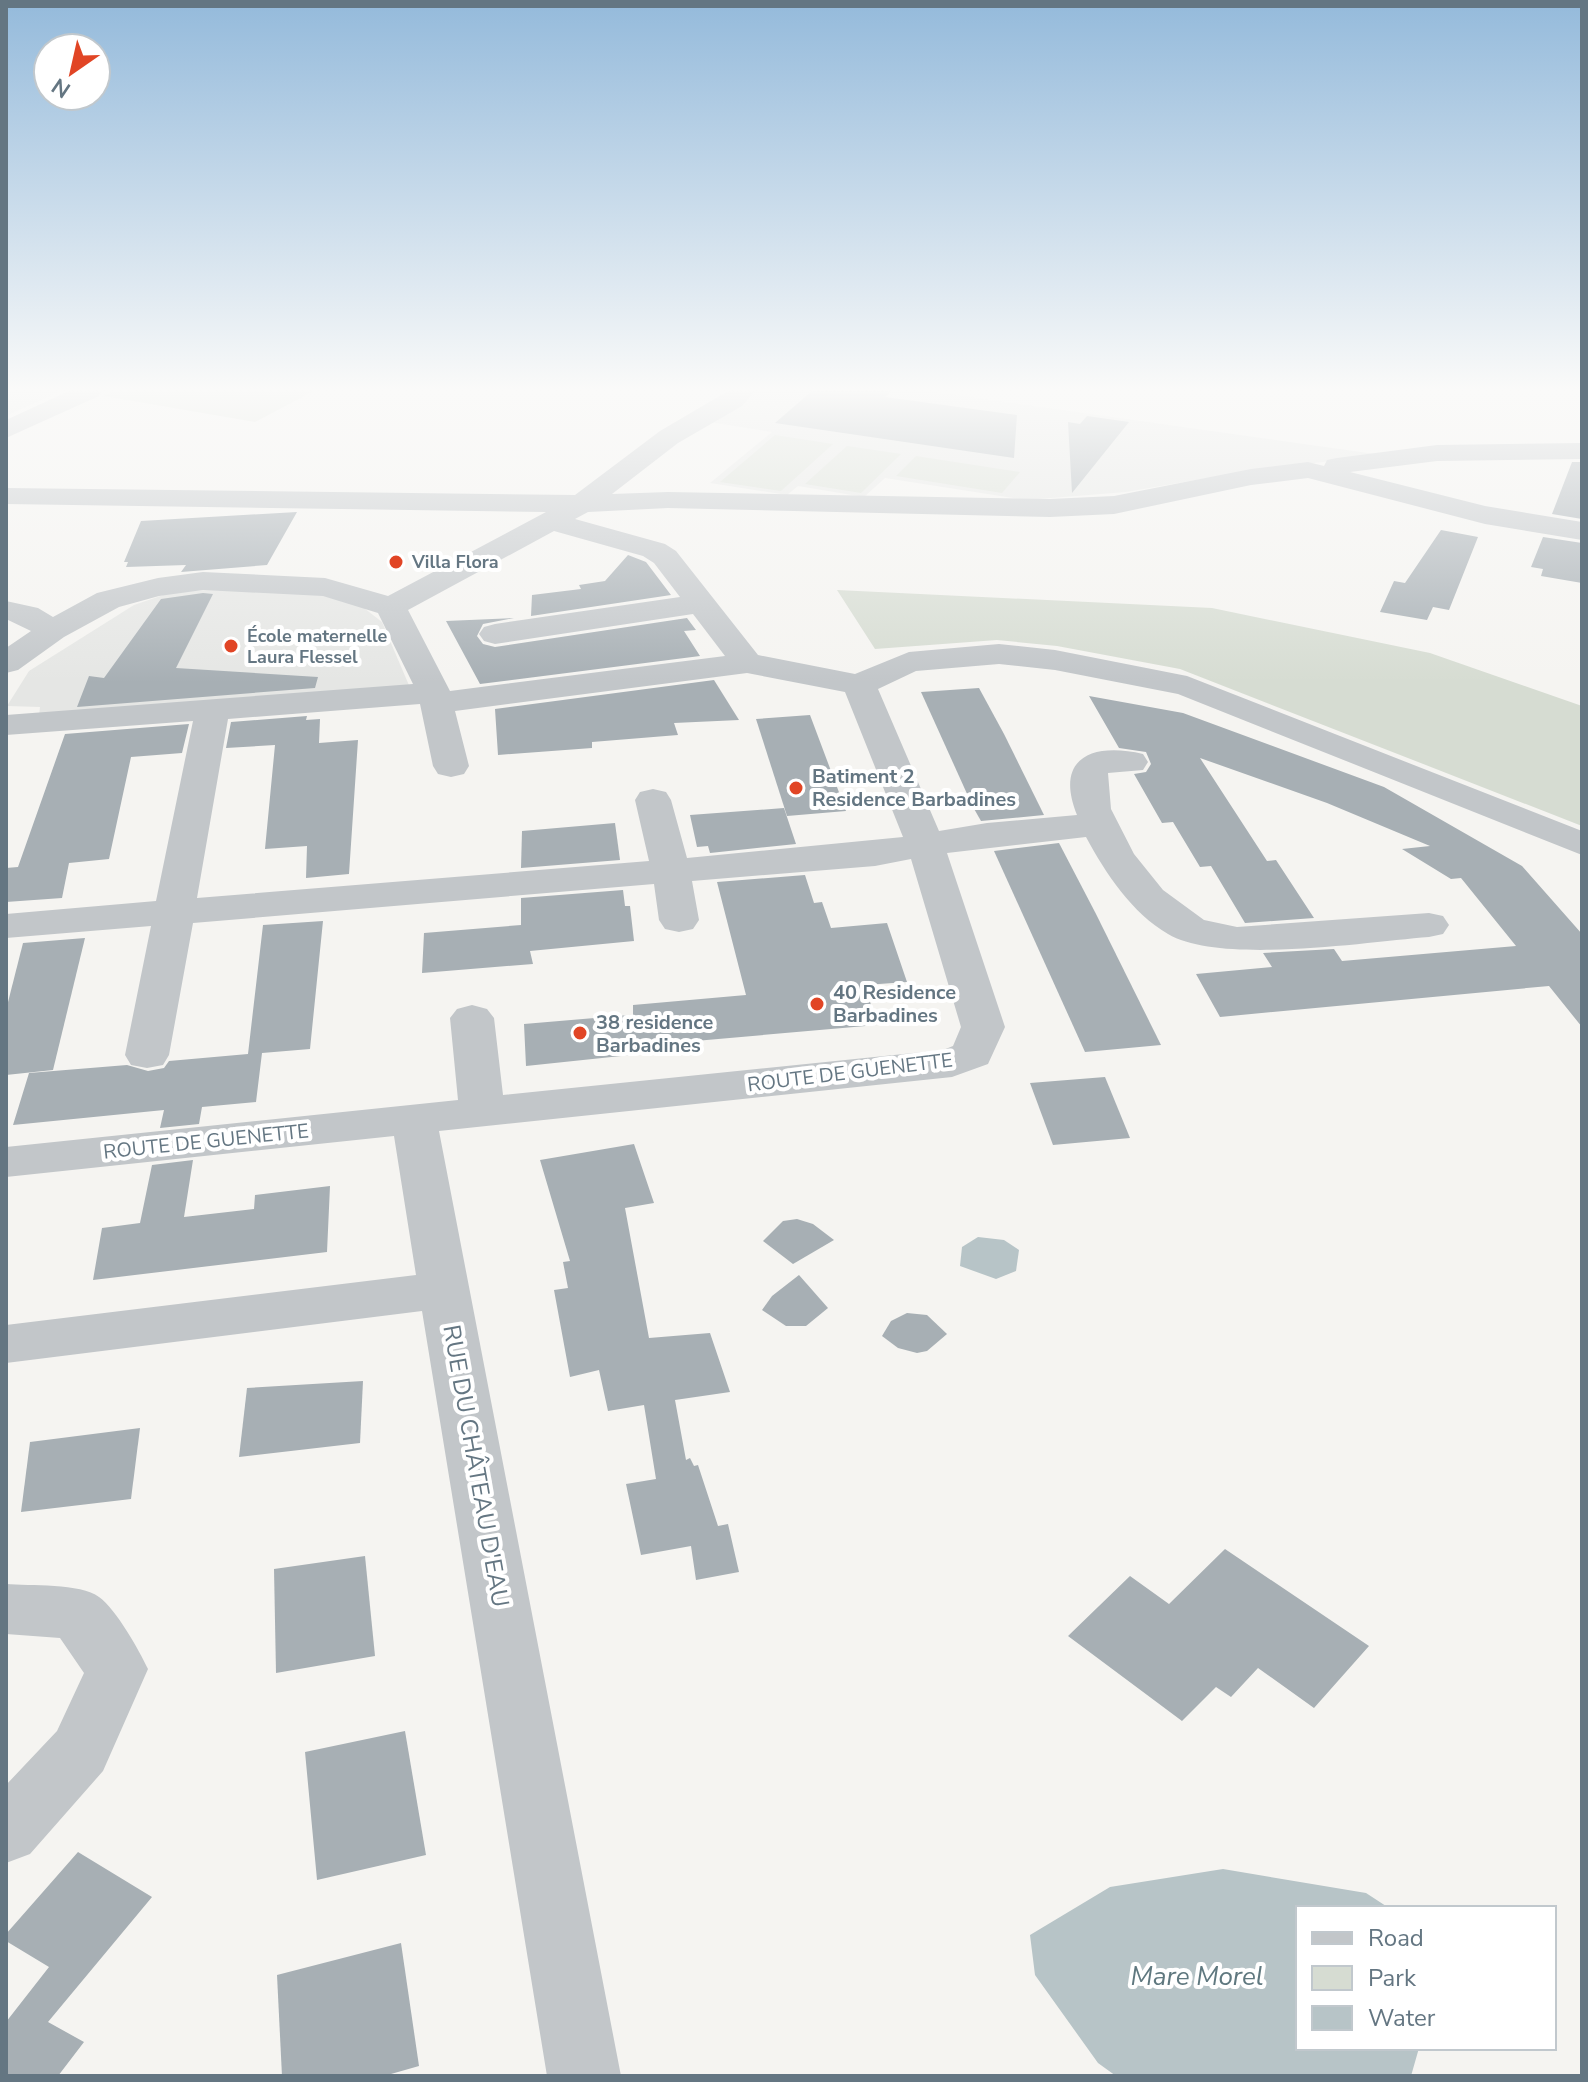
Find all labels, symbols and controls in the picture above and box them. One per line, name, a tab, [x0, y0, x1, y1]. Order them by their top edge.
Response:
north arrow	[32, 32, 112, 112]
text: N	[46, 71, 77, 105]
place label: Villa Flora	[411, 550, 499, 574]
marker: Villa Flora	[387, 553, 405, 571]
place label: École maternelle Laura Flessel	[247, 624, 388, 669]
marker: École maternelle Laura Flessel	[222, 637, 240, 655]
place label: Batiment 2 Residence Barbadines	[812, 763, 1016, 813]
marker: Batiment 2 Residence Barbadines	[787, 779, 805, 797]
place label: 40 Residence Barbadines	[833, 979, 956, 1029]
marker: 40 Residence Barbadines	[808, 995, 826, 1013]
place label: 38 residence Barbadines	[596, 1009, 714, 1059]
marker: 38 residence Barbadines	[571, 1024, 589, 1042]
street label: ROUTE DE GUENETTE	[746, 1047, 954, 1098]
street label: ROUTE DE GUENETTE	[102, 1117, 310, 1166]
street label: RUE DU CHÂTEAU D'EAU	[435, 1322, 517, 1610]
legend	[1296, 1906, 1556, 2050]
text: Road	[1368, 1922, 1424, 1954]
water label: Mare Morel	[1130, 1959, 1264, 1994]
text: Park	[1368, 1962, 1417, 1994]
text: Water	[1368, 2002, 1436, 2034]

